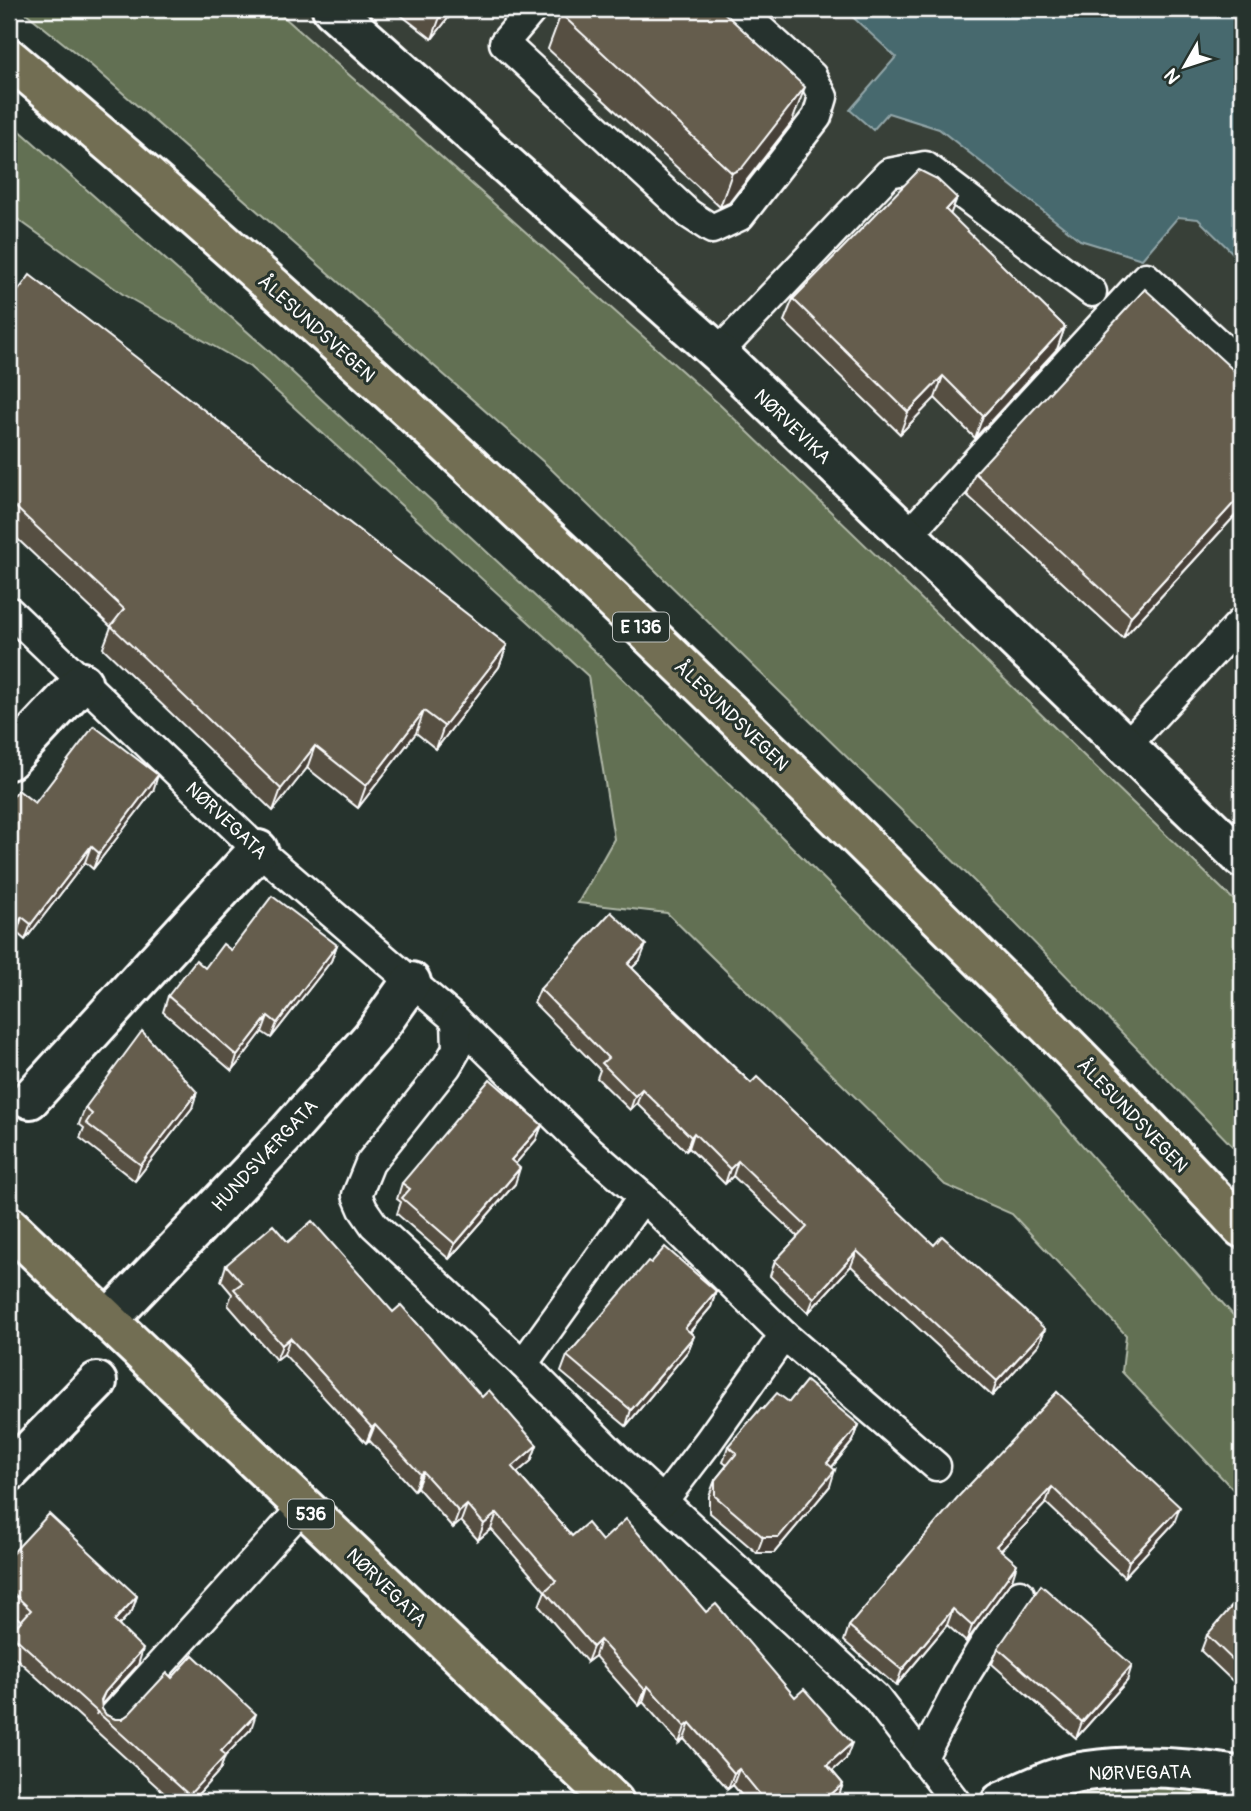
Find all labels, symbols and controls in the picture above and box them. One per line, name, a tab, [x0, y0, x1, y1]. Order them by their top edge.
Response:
north arrow	[1150, 32, 1220, 102]
text: N	[1159, 63, 1186, 89]
street label: ÅLESUNDSVEGEN	[253, 270, 380, 388]
street label: NØRVEVIKA	[749, 384, 836, 469]
road number: E 136	[613, 612, 669, 642]
street label: ÅLESUNDSVEGEN	[669, 655, 794, 776]
street label: NØRVEGATA	[181, 777, 272, 865]
street label: ÅLESUNDSVEGEN	[1072, 1053, 1193, 1178]
street label: HUNDSVÆRGATA	[206, 1094, 323, 1217]
road number: 536	[288, 1499, 334, 1528]
street label: NØRVEGATA	[341, 1543, 432, 1632]
street label: NØRVEGATA	[1088, 1760, 1192, 1786]

